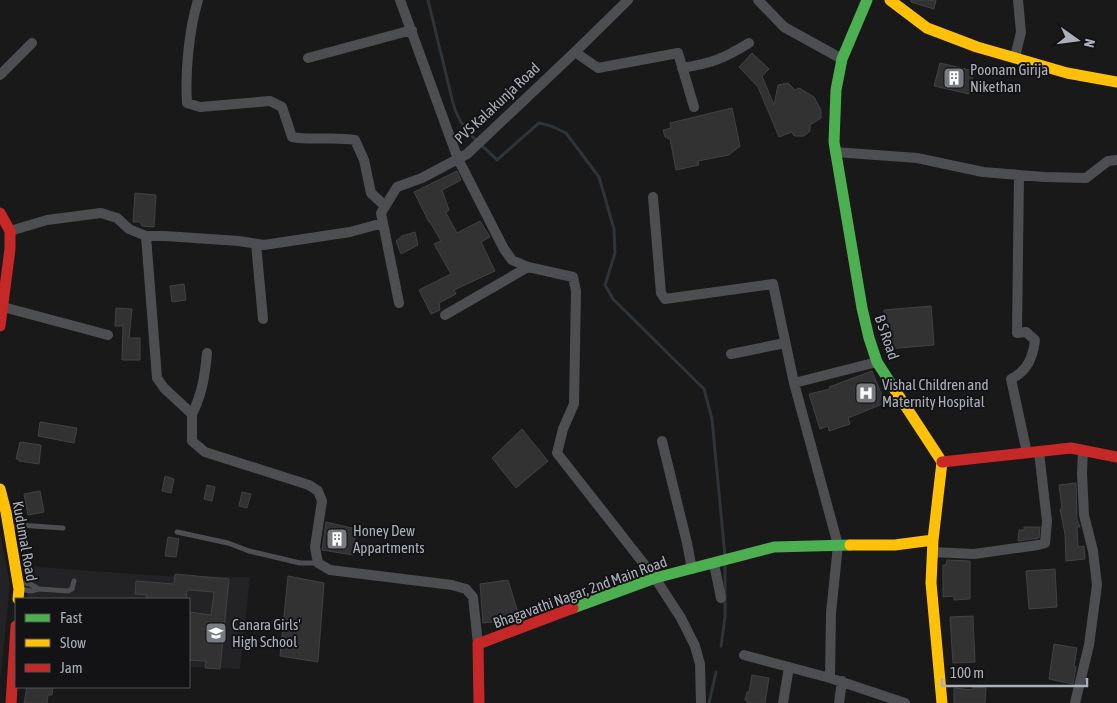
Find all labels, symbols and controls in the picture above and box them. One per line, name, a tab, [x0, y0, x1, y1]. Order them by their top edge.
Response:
north arrow	[1052, 15, 1102, 65]
text: N	[1081, 37, 1098, 49]
street label: PVS Kalakunja Road	[451, 59, 543, 147]
place label: Poonam Girija Nikethan	[970, 61, 1048, 95]
building icon: Poonam Girija Nikethan	[942, 66, 966, 90]
street label: B S Road	[871, 312, 903, 362]
place label: Vishal Children and Maternity Hospital	[882, 376, 989, 410]
hospital icon: Vishal Children and Maternity Hospital	[854, 381, 878, 405]
street label: Kudumal Road	[10, 500, 40, 582]
place label: Honey Dew Appartments	[353, 522, 425, 556]
building icon: Honey Dew Appartments	[325, 527, 349, 551]
street label: Bhagavathi Nagar, 2nd Main Road	[491, 553, 669, 631]
legend	[15, 598, 190, 688]
text: Fast	[60, 609, 82, 626]
place label: Canara Girls' High School	[232, 616, 301, 650]
school or university icon: Canara Girls' High School	[204, 621, 228, 645]
text: Slow	[60, 634, 86, 651]
scale bar	[942, 656, 1087, 688]
text: Jam	[60, 659, 83, 676]
text: 100 m	[950, 664, 984, 681]

